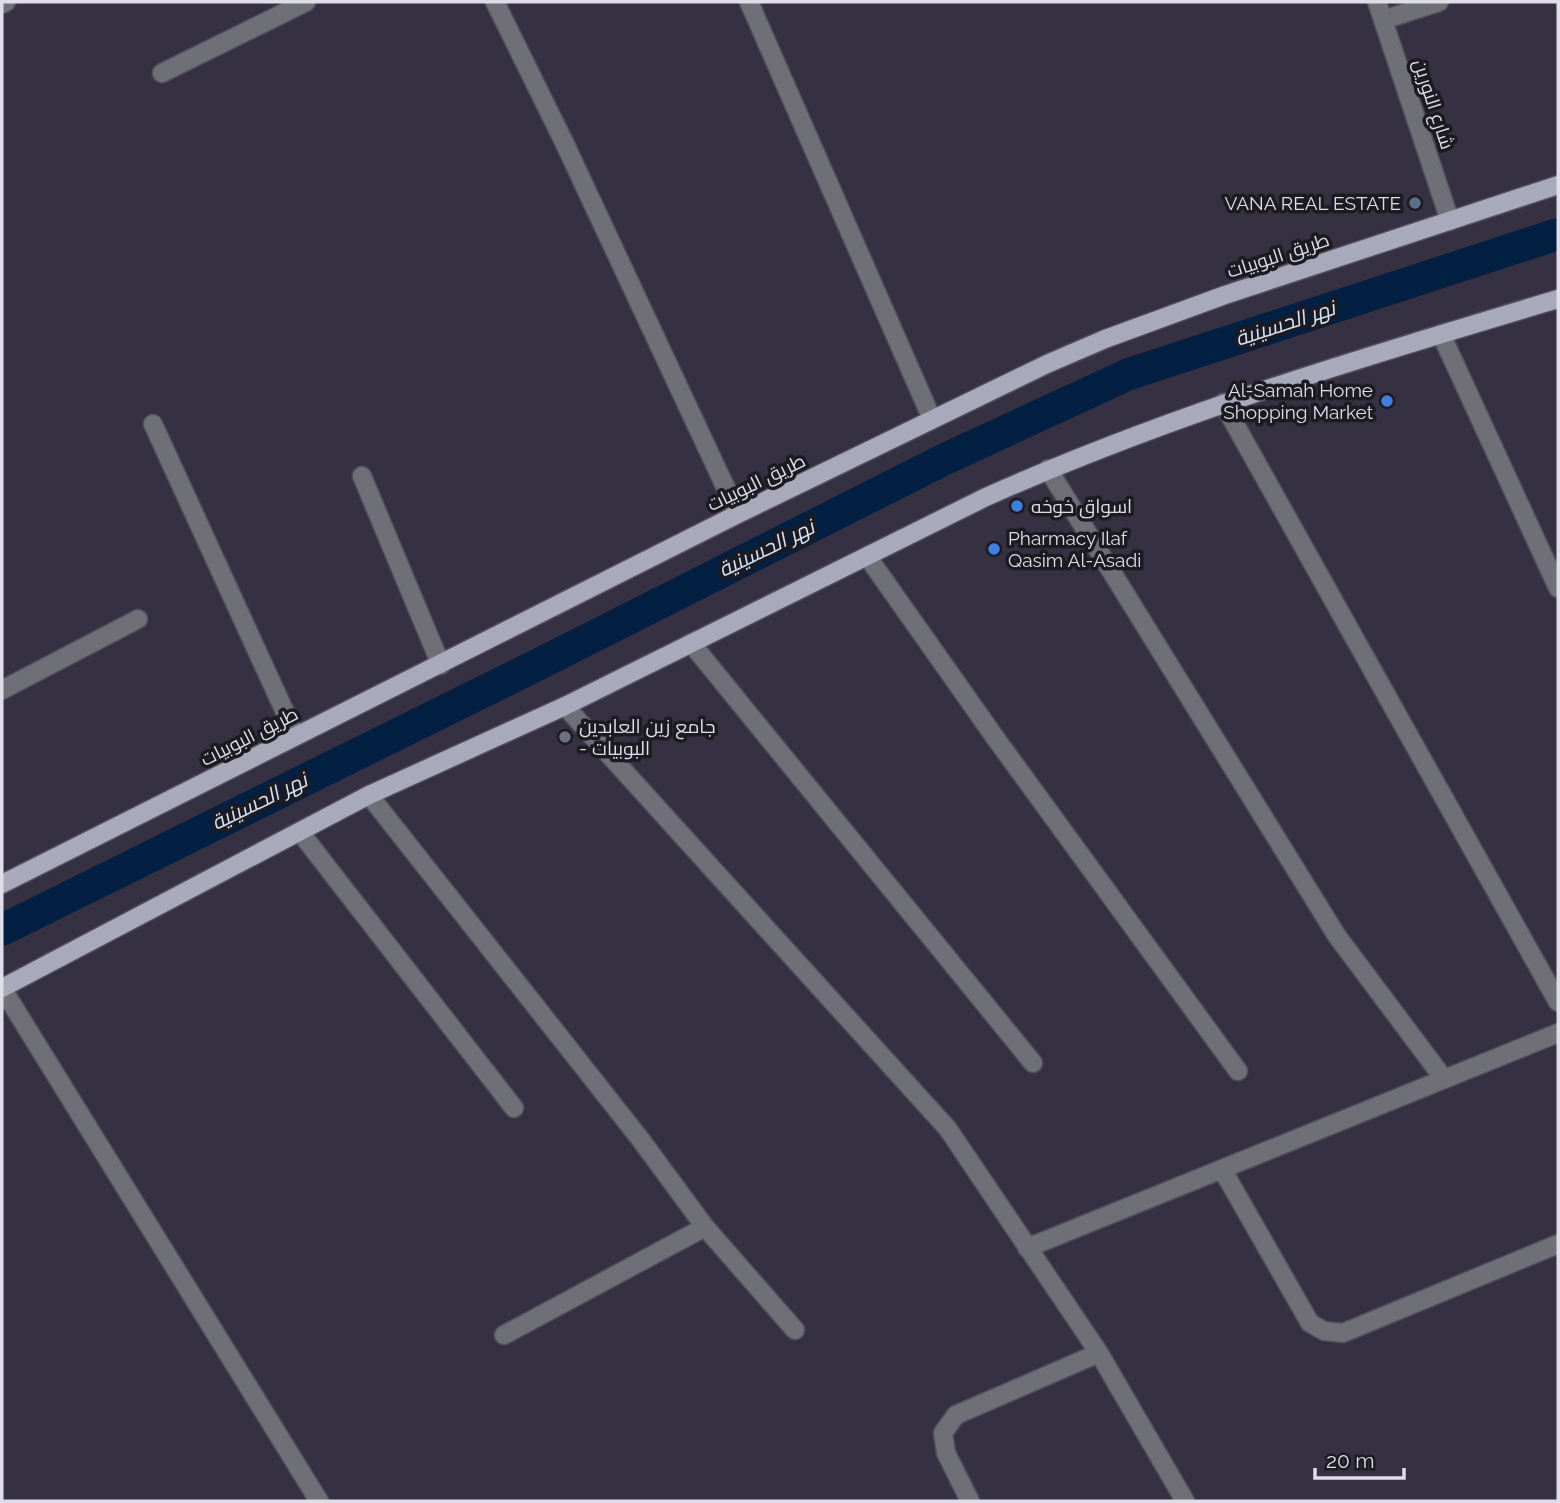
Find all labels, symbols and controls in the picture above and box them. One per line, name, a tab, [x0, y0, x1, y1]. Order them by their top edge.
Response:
street label: شارع النورين	[1406, 56, 1459, 153]
place label: VANA REAL ESTATE	[1224, 192, 1401, 214]
marker: VANA REAL ESTATE	[1407, 195, 1423, 211]
street label: طريق البوبيات	[1224, 228, 1333, 284]
water label: نهر الحسينية	[1232, 294, 1341, 352]
place label: Al-Samah Home Shopping Market	[1223, 379, 1374, 423]
marker: Al-Samah Home Shopping Market	[1379, 393, 1395, 409]
street label: طريق البوبيات	[703, 449, 810, 517]
place label: اسواق خوخه	[1031, 495, 1132, 519]
marker: اسواق خوخه	[1009, 498, 1025, 514]
water label: نهر الحسينية	[714, 513, 821, 583]
place label: Pharmacy Ilaf Qasim Al-Asadi	[1008, 527, 1141, 571]
marker: Pharmacy Ilaf Qasim Al-Asadi	[986, 541, 1002, 557]
street label: طريق البوبيات	[197, 702, 302, 772]
place label: جامع زين العابدين - البوبيات	[579, 715, 716, 760]
marker: جامع زين العابدين - البوبيات	[557, 729, 573, 745]
water label: نهر الحسينية	[207, 766, 314, 836]
scale bar	[1315, 1436, 1404, 1480]
text: 20 m	[1326, 1448, 1374, 1473]

